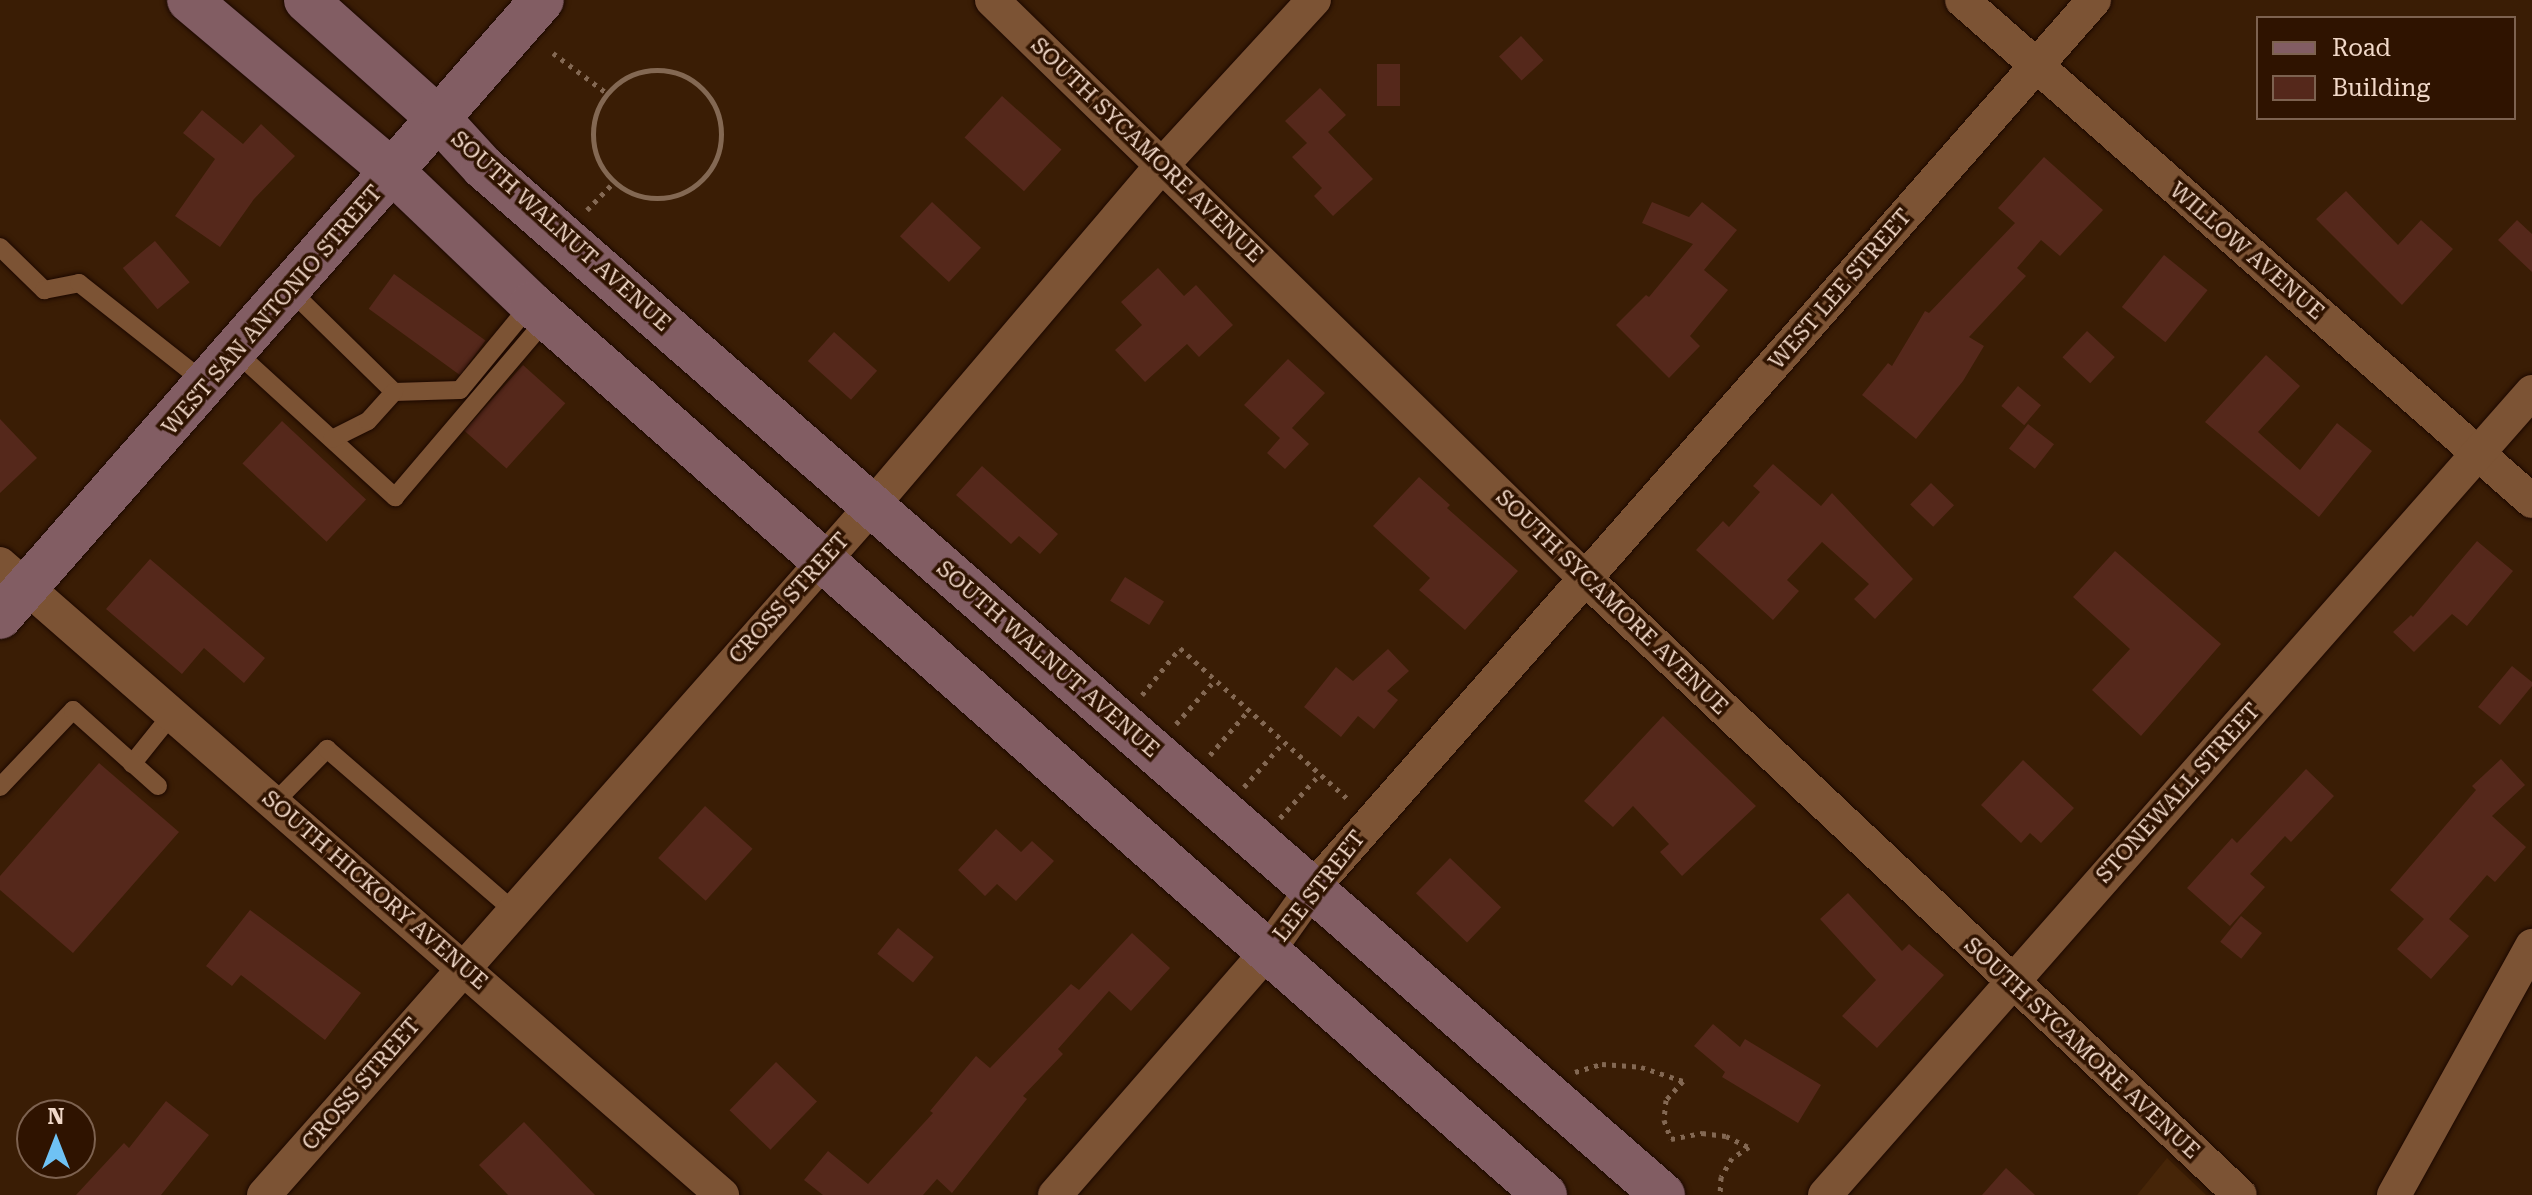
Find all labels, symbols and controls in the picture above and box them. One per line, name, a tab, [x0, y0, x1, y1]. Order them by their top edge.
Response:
legend	[2256, 16, 2516, 120]
street label: SOUTH SYCAMORE AVENUE	[1026, 32, 1268, 268]
text: Road	[2332, 34, 2391, 62]
text: Building	[2332, 74, 2430, 102]
street label: SOUTH WALNUT AVENUE	[446, 125, 676, 337]
street label: WILLOW AVENUE	[2164, 177, 2330, 325]
street label: WEST SAN ANTONIO STREET	[156, 180, 388, 440]
street label: WEST LEE STREET	[1763, 203, 1917, 375]
street label: SOUTH SYCAMORE AVENUE	[1491, 484, 1733, 720]
street label: CROSS STREET	[723, 527, 855, 669]
street label: SOUTH WALNUT AVENUE	[931, 555, 1165, 763]
street label: STONEWALL STREET	[2090, 698, 2266, 888]
street label: SOUTH HICKORY AVENUE	[257, 785, 493, 995]
street label: LEE STREET	[1268, 825, 1370, 947]
street label: SOUTH SYCAMORE AVENUE	[1959, 932, 2205, 1164]
street label: CROSS STREET	[296, 1012, 426, 1156]
north arrow	[16, 1099, 96, 1179]
text: N	[48, 1104, 64, 1129]

